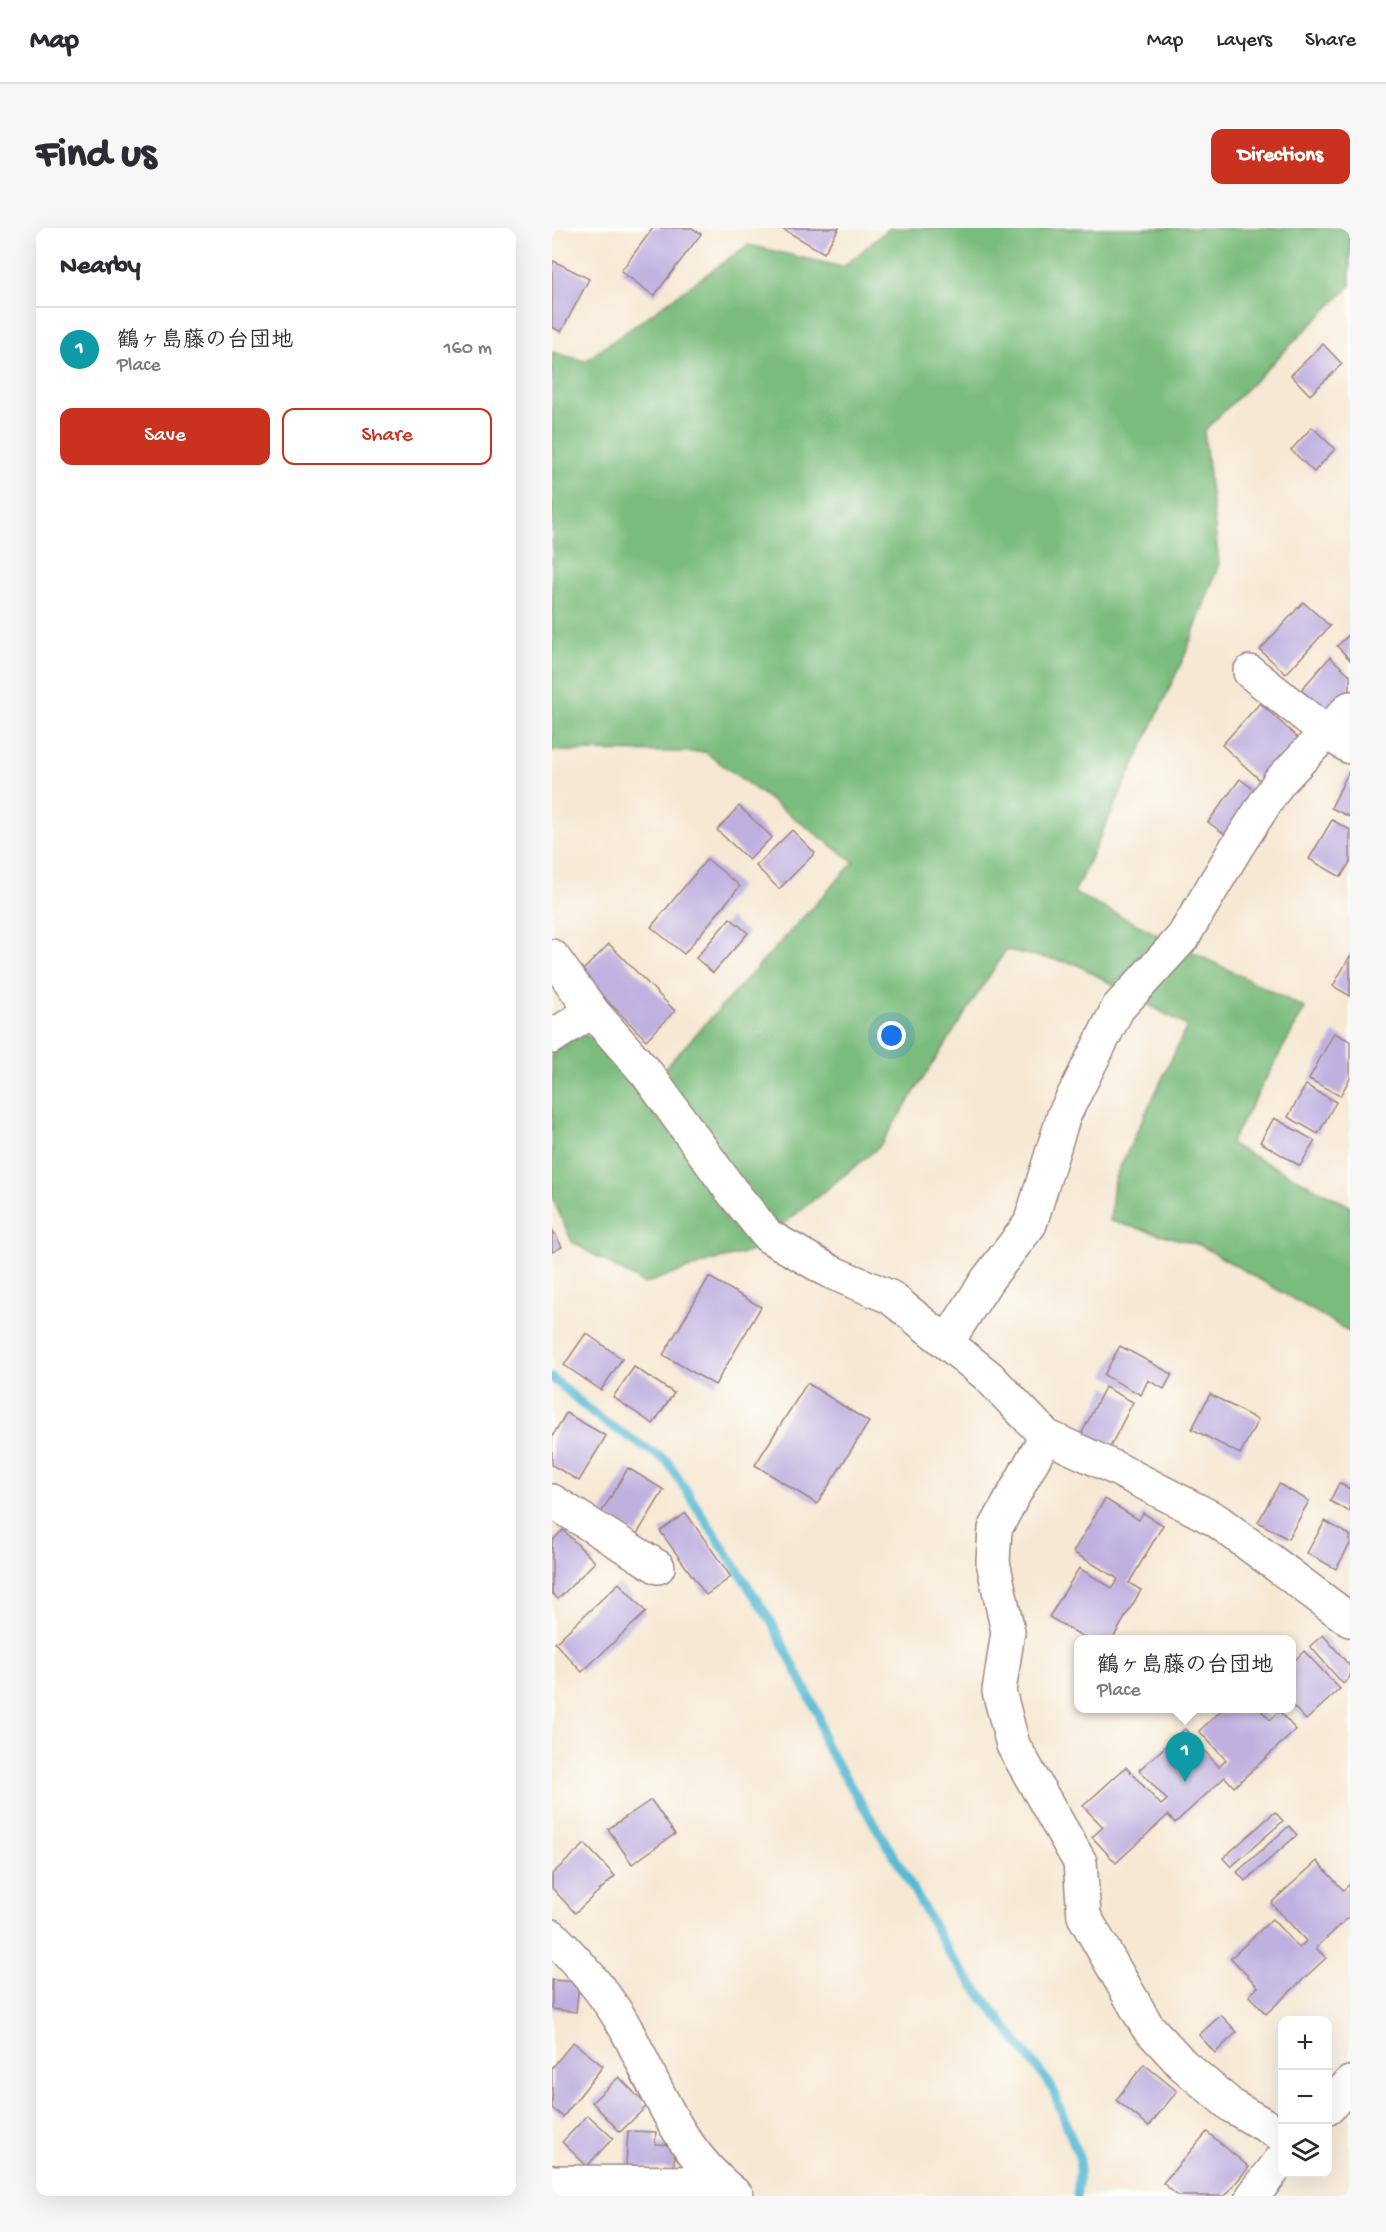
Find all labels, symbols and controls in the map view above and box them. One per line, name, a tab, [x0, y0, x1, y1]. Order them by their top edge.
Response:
text: Map	[30, 25, 79, 58]
text: Map	[1147, 29, 1183, 54]
text: Layers	[1216, 29, 1272, 54]
text: Share	[1305, 29, 1356, 54]
button: Directions	[1211, 129, 1350, 184]
text: Find us	[36, 132, 156, 181]
text: Nearby	[60, 252, 141, 283]
text: 鶴ヶ島藤の台団地	[117, 329, 293, 355]
text: 1	[75, 338, 84, 361]
text: 160 m	[443, 338, 492, 361]
text: Place	[117, 355, 161, 378]
button: Save	[60, 408, 270, 465]
button: Share	[282, 408, 492, 465]
your location	[877, 1021, 906, 1050]
popup	[1074, 1635, 1296, 1713]
text: 鶴ヶ島藤の台団地	[1097, 1654, 1273, 1680]
text: Place	[1097, 1680, 1141, 1703]
pin: 1	[1166, 1732, 1204, 1782]
map controls	[1278, 2016, 1332, 2178]
button: +	[1278, 2016, 1332, 2070]
button: −	[1278, 2070, 1332, 2124]
button: layers	[1278, 2124, 1332, 2178]

